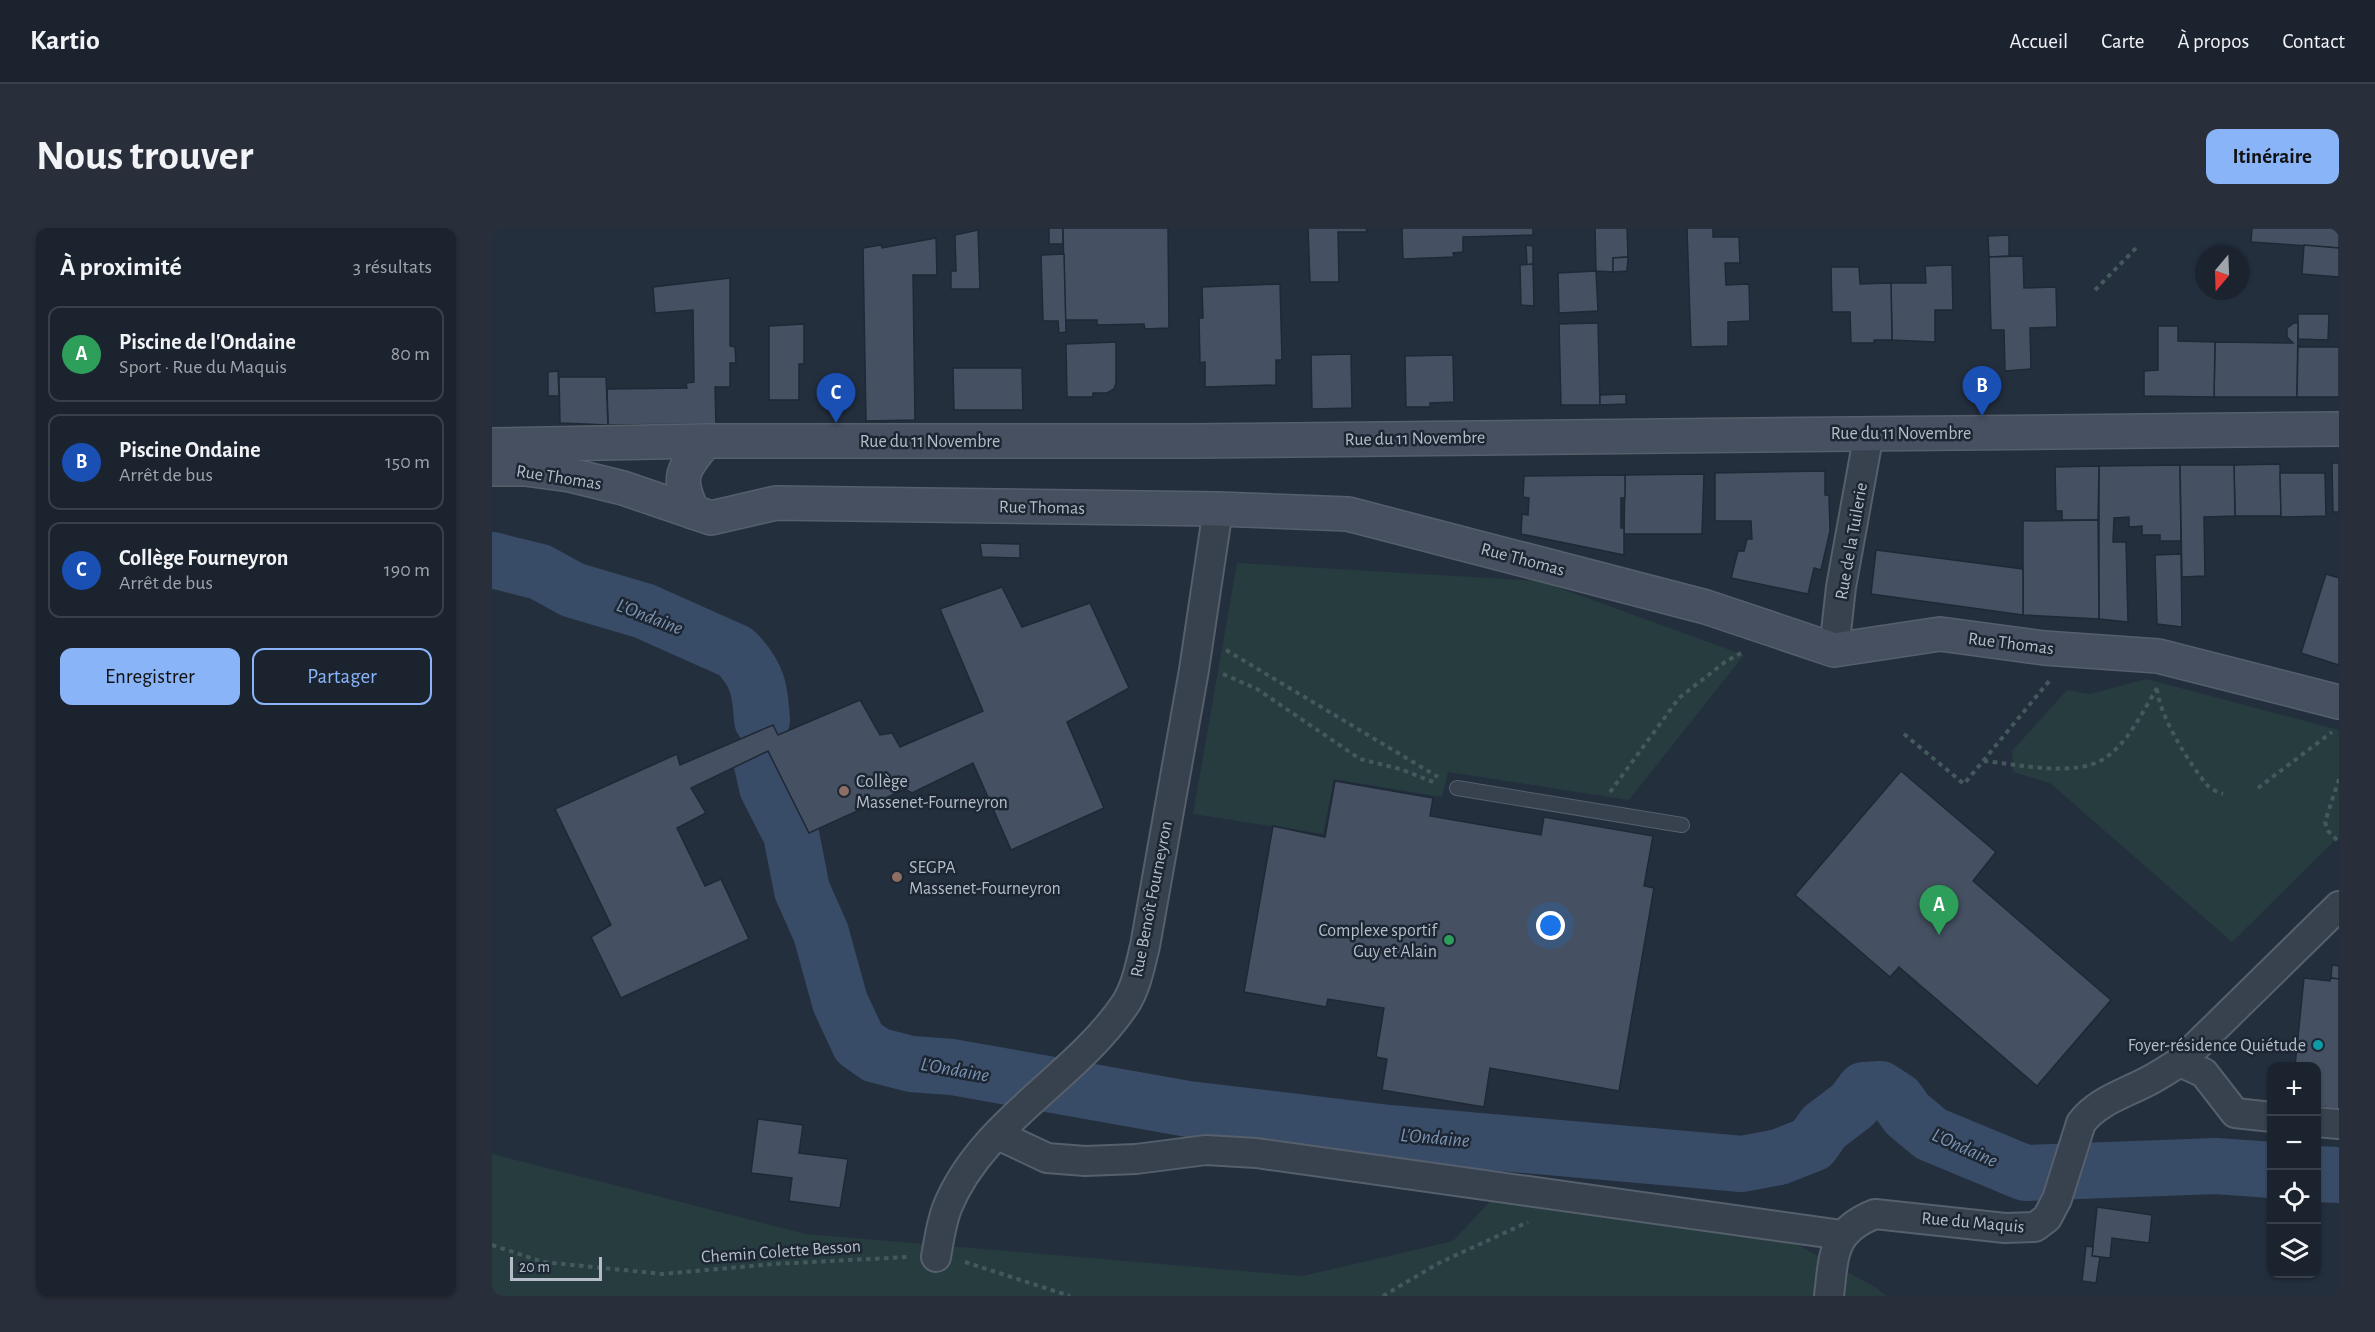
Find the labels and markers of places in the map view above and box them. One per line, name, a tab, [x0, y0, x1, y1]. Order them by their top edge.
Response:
pin: B	[1962, 366, 2002, 416]
pin: C	[816, 374, 856, 423]
place label: Collège Massenet-Fourneyron	[856, 773, 1008, 812]
marker: Collège Massenet-Fourneyron	[837, 784, 851, 798]
place label: SEGPA Massenet-Fourneyron	[909, 859, 1061, 898]
marker: SEGPA Massenet-Fourneyron	[890, 870, 904, 884]
pin: A	[1920, 886, 1958, 935]
place label: Complexe sportif Guy et Alain	[1318, 922, 1439, 961]
marker: Complexe sportif Guy et Alain	[1442, 933, 1456, 947]
place label: Foyer-résidence Quiétude	[2128, 1037, 2306, 1055]
marker: Foyer-résidence Quiétude	[2311, 1038, 2325, 1052]

